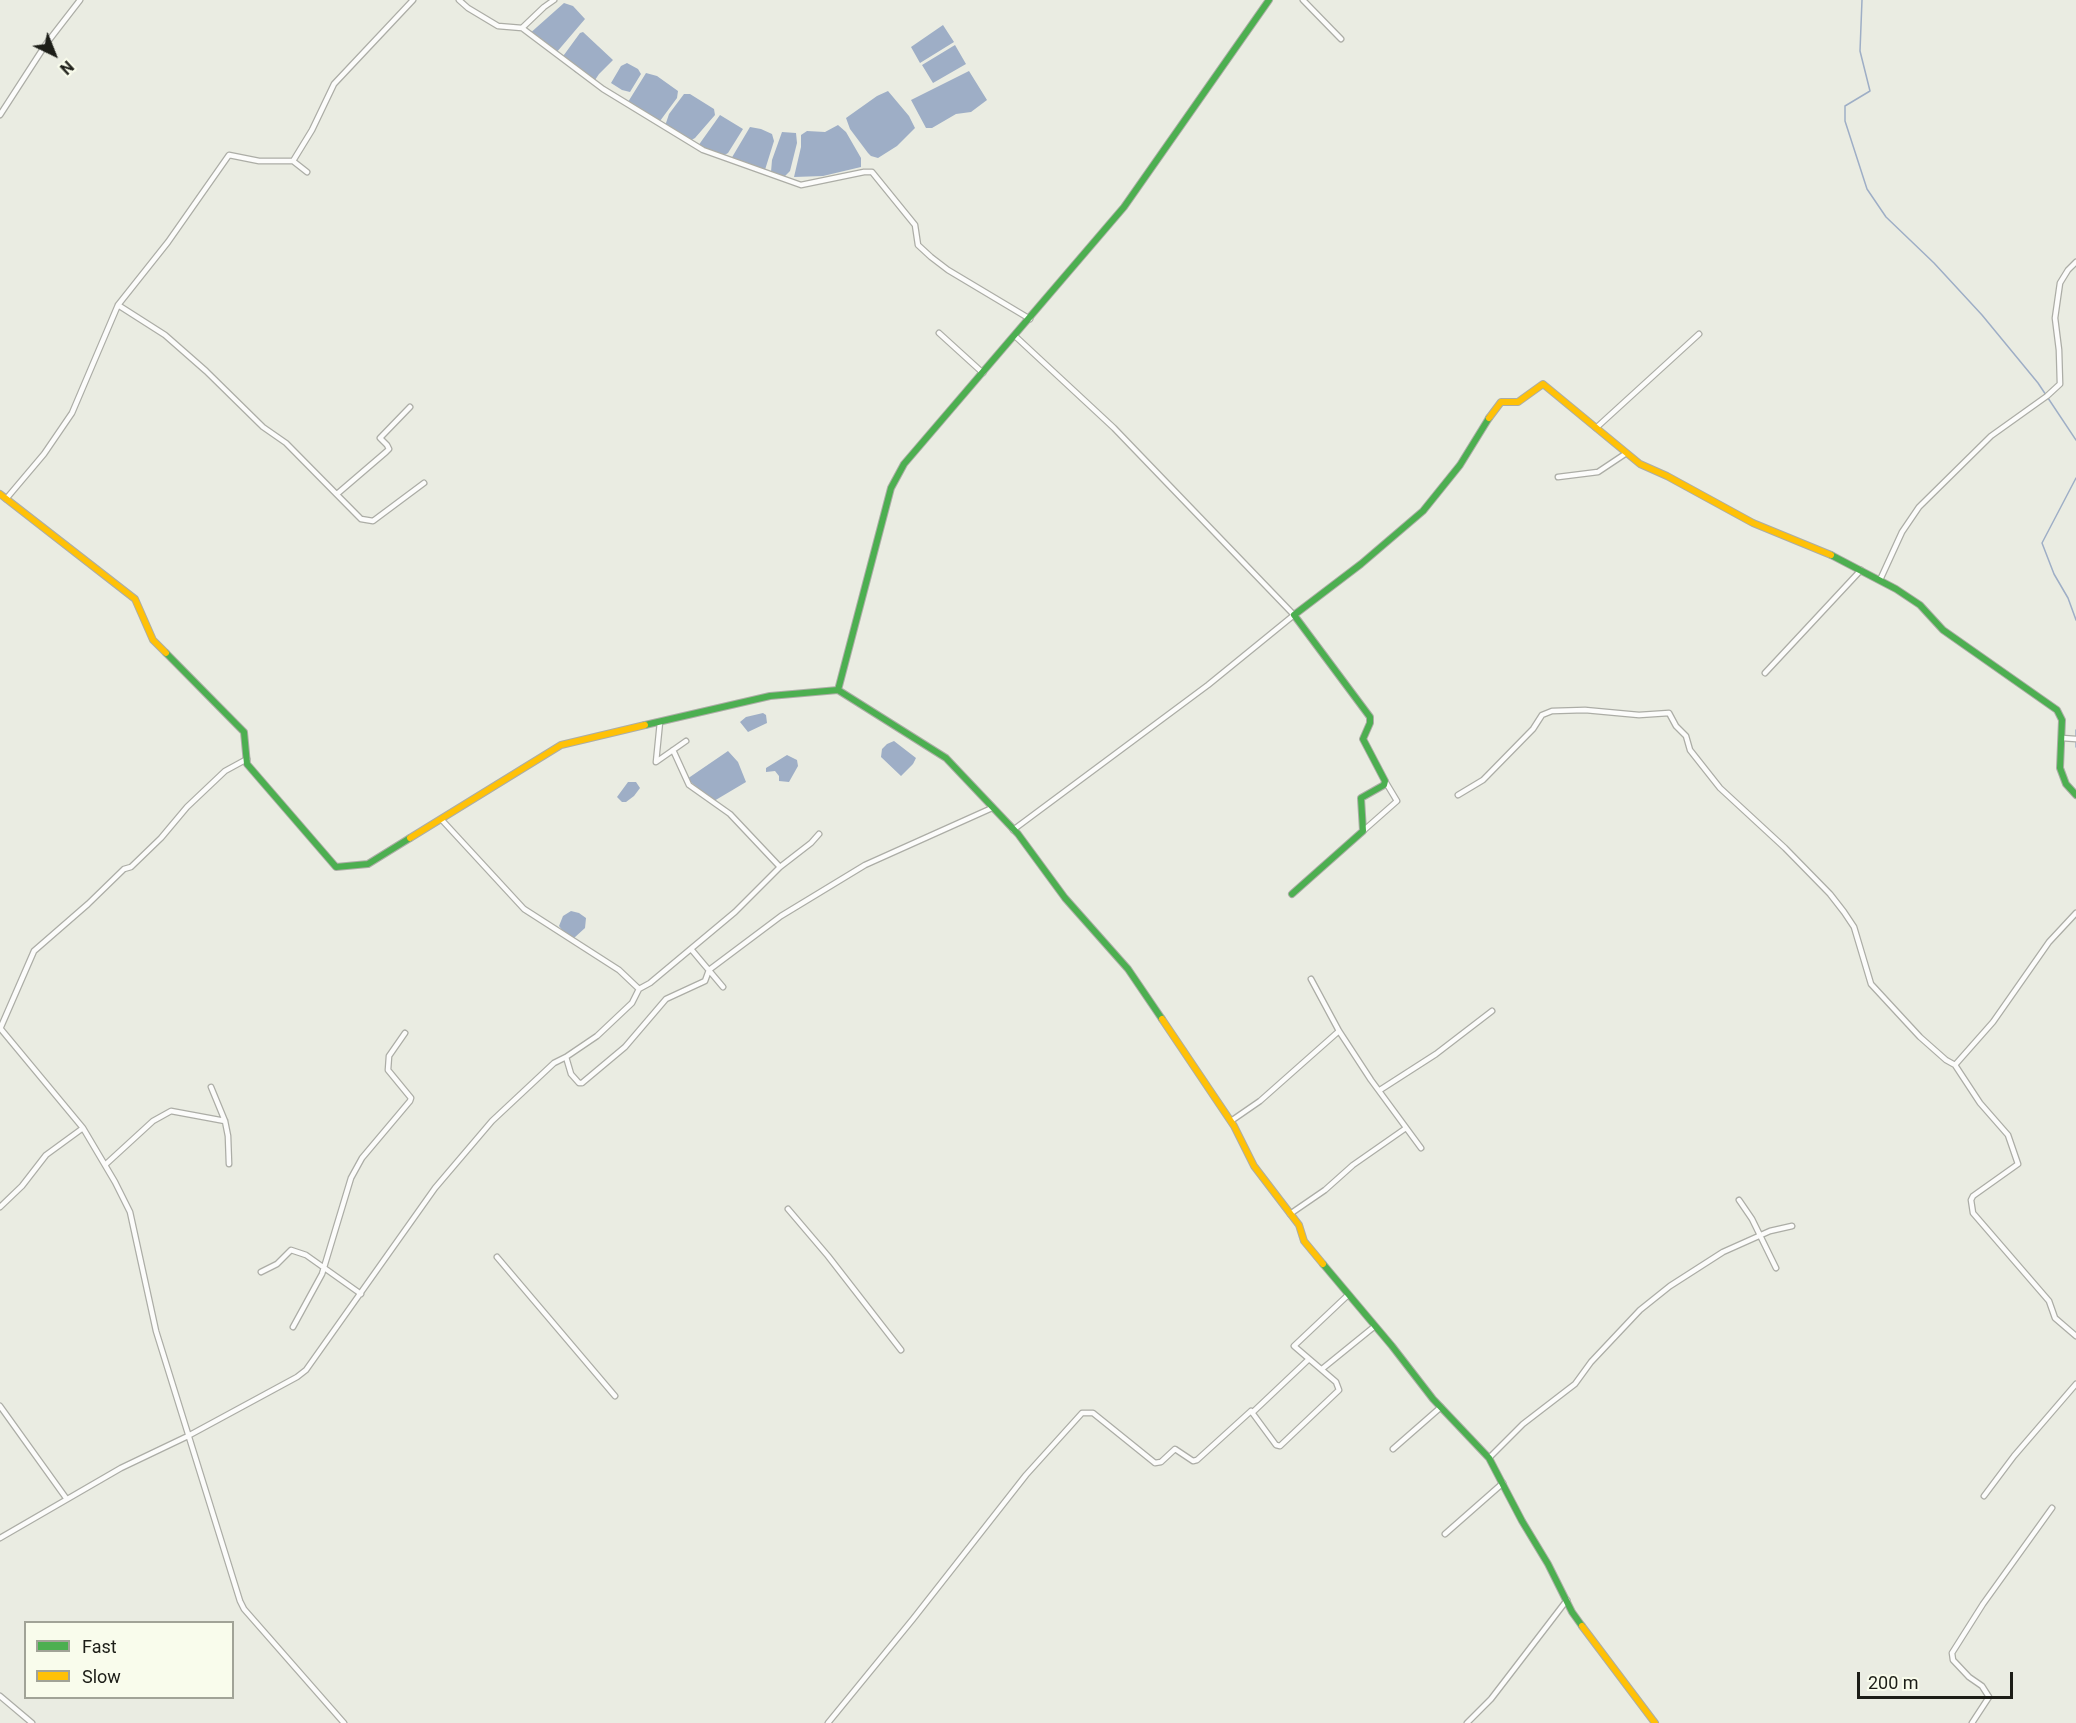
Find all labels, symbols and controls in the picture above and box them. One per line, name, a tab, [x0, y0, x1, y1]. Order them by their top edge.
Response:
north arrow	[24, 24, 84, 84]
text: N	[56, 57, 77, 78]
legend	[24, 1621, 234, 1699]
text: Fast	[82, 1636, 117, 1657]
scale bar	[1860, 1660, 2016, 1698]
text: Slow	[82, 1666, 121, 1687]
text: 200 m	[1868, 1672, 1919, 1693]

